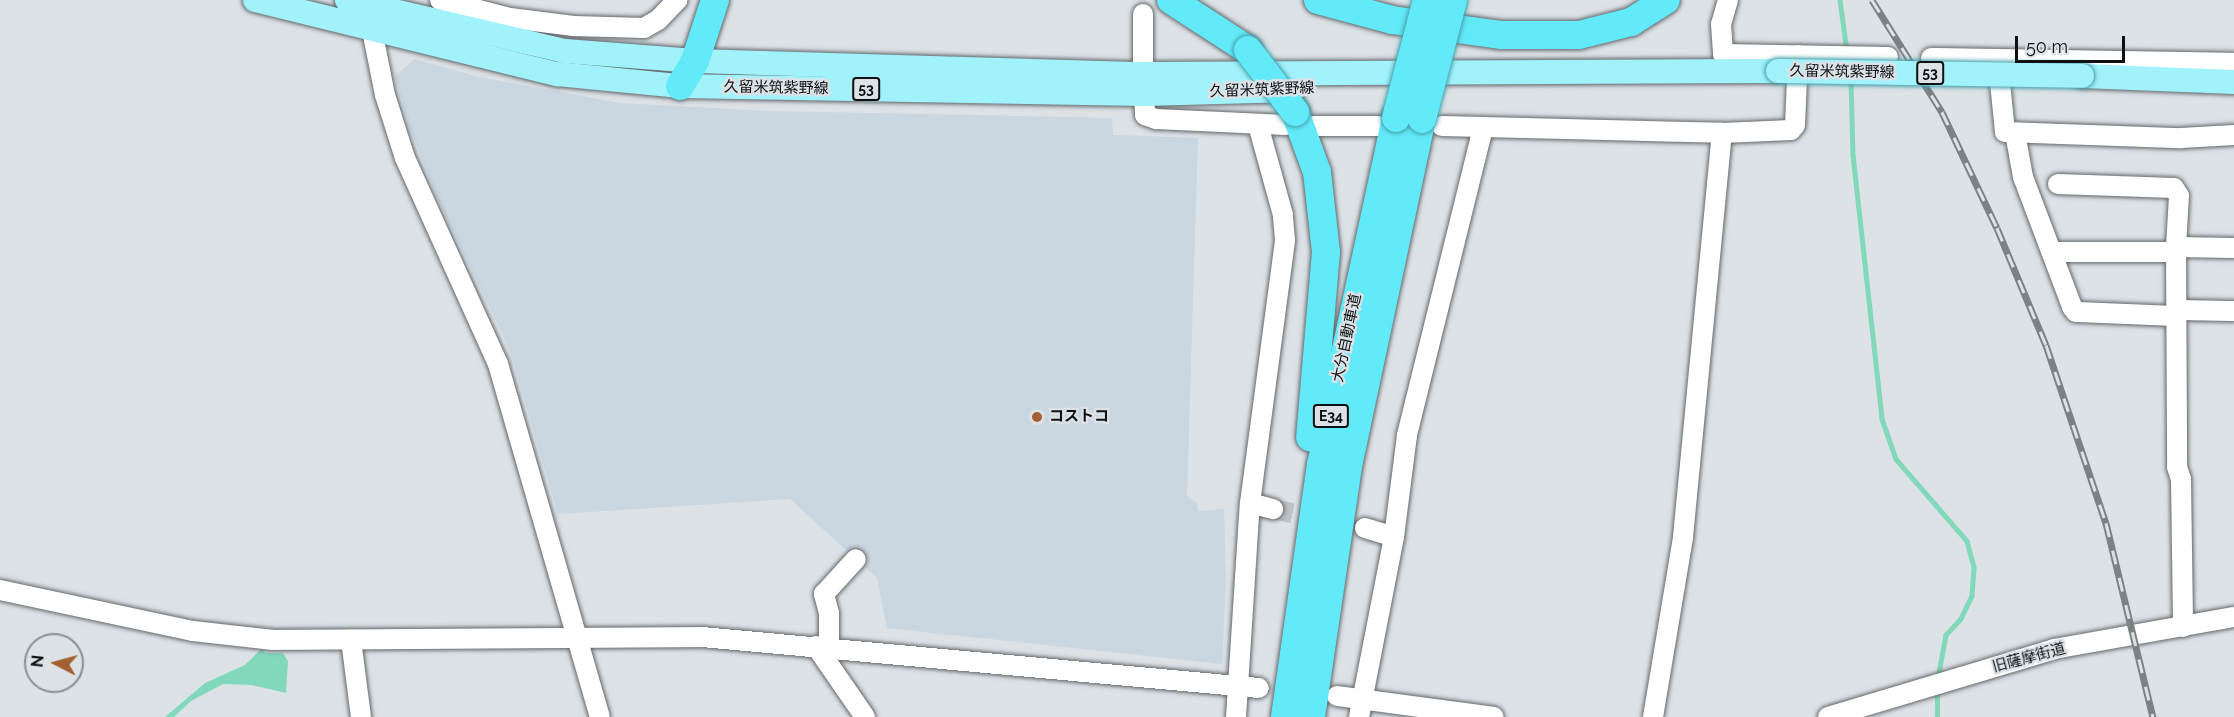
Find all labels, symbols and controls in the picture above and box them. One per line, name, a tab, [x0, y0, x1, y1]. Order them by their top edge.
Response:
scale bar	[2018, 24, 2128, 62]
text: 50 m	[2026, 36, 2068, 57]
street label: 久留米筑紫野線	[1789, 62, 1895, 82]
road number: 53	[1915, 62, 1945, 84]
street label: 久留米筑紫野線	[723, 78, 829, 98]
road number: 53	[851, 78, 881, 100]
street label: 久留米筑紫野線	[1209, 79, 1315, 101]
street label: 大分自動車道	[1329, 292, 1365, 384]
road number: E34	[1312, 405, 1350, 427]
place label: コストコ	[1049, 408, 1109, 426]
marker: コストコ	[1030, 410, 1044, 424]
north arrow	[24, 633, 84, 693]
street label: 旧薩摩街道	[1990, 640, 2068, 676]
text: N	[28, 654, 48, 668]

